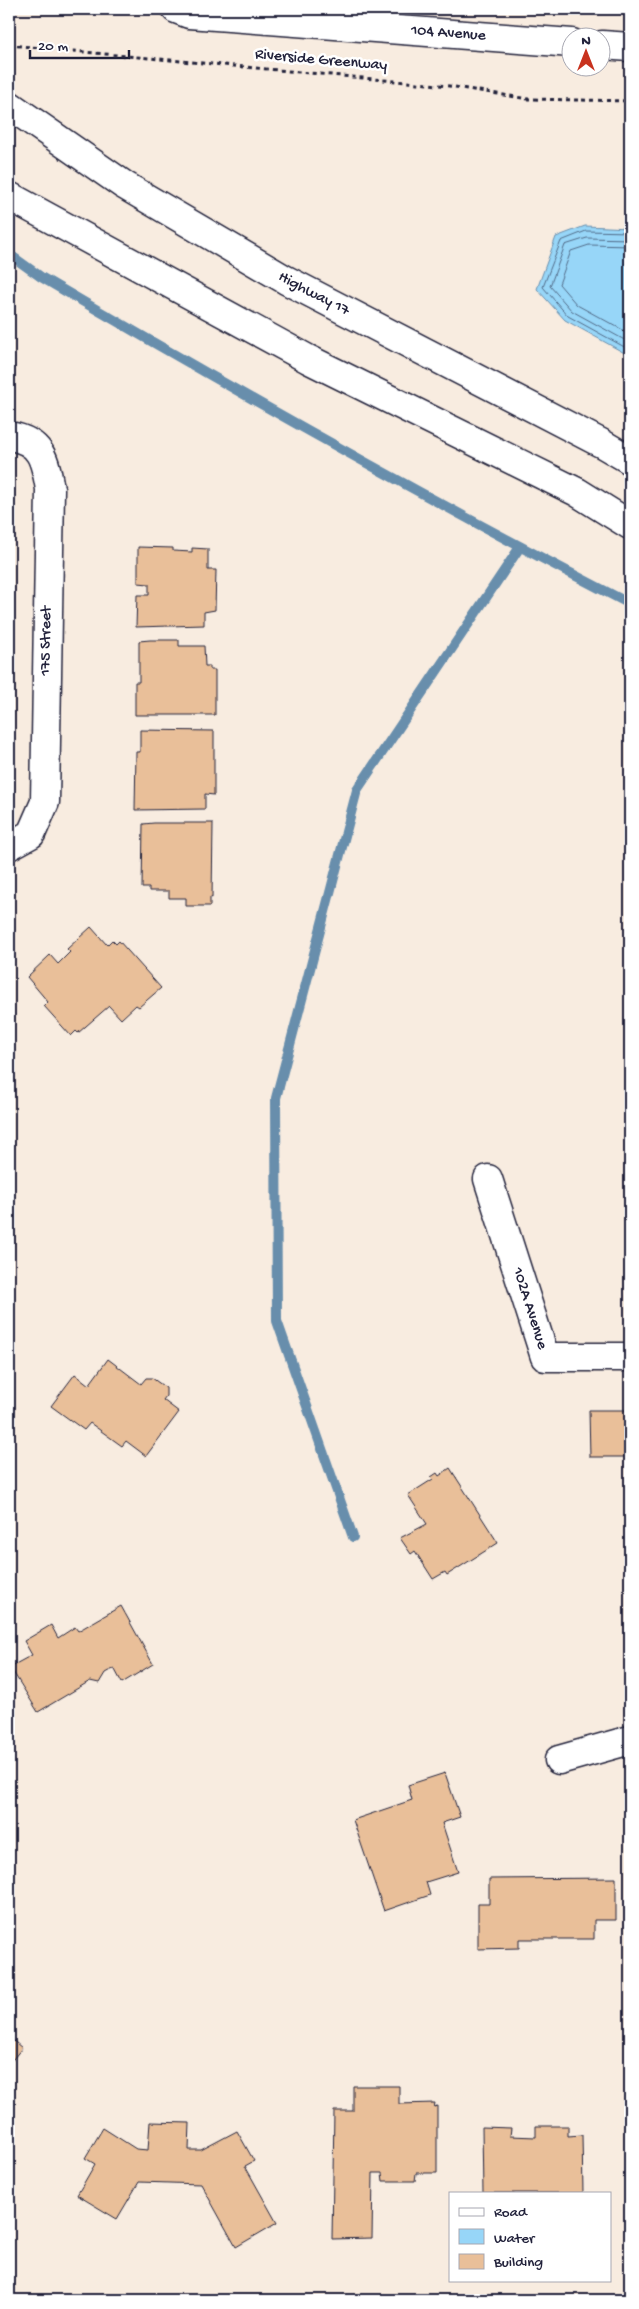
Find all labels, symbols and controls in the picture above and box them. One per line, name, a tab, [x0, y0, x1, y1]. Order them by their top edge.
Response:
street label: 104 Avenue	[409, 21, 487, 46]
scale bar	[30, 28, 129, 60]
north arrow	[562, 28, 612, 78]
text: N	[581, 33, 591, 50]
text: 20 m	[38, 38, 68, 56]
street label: Riverside Greenway	[254, 46, 388, 76]
street label: Highway 17	[274, 268, 353, 321]
street label: 175 Street	[37, 605, 57, 677]
street label: 102A Avenue	[507, 1264, 552, 1352]
legend	[449, 2192, 612, 2282]
text: Road	[494, 2204, 528, 2222]
text: Water	[494, 2230, 536, 2248]
text: Building	[493, 2254, 543, 2272]

